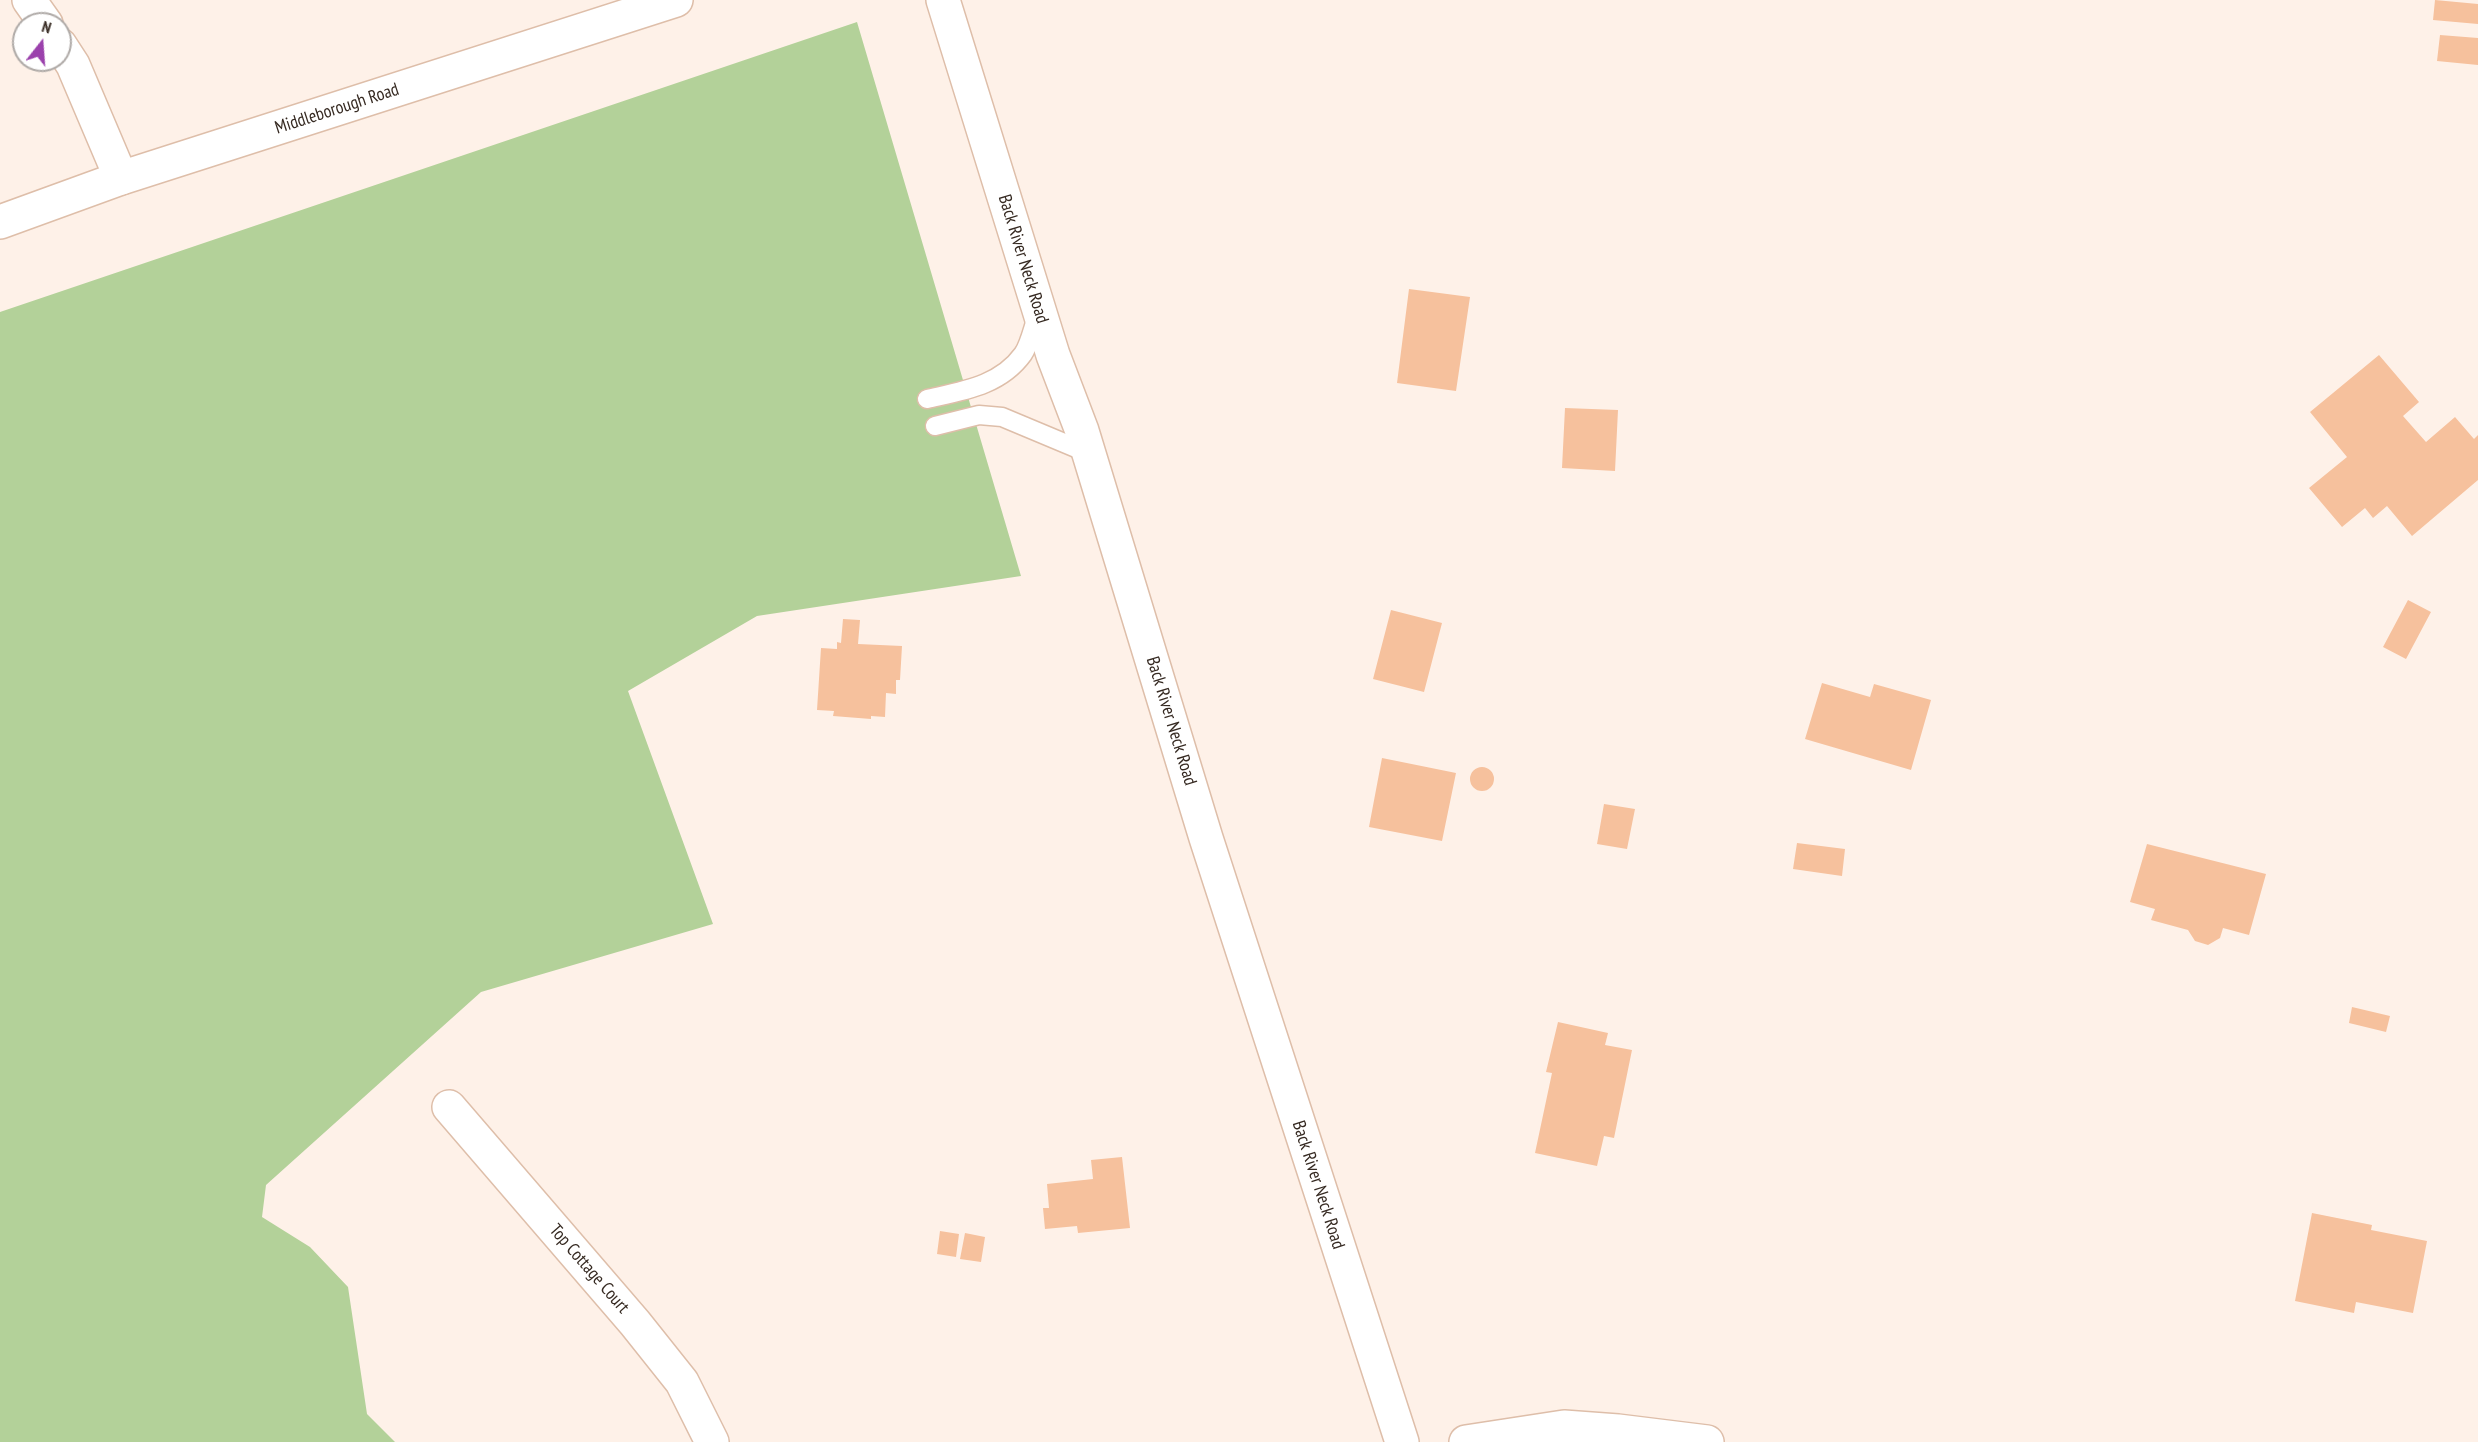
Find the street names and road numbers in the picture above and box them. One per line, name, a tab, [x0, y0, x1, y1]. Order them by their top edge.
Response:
street label: Middleborough Road	[272, 79, 402, 139]
street label: Back River Neck Road	[993, 192, 1053, 326]
street label: Back River Neck Road	[1141, 654, 1201, 788]
street label: Back River Neck Road	[1287, 1118, 1349, 1252]
street label: Top Cottage Court	[544, 1220, 634, 1318]

